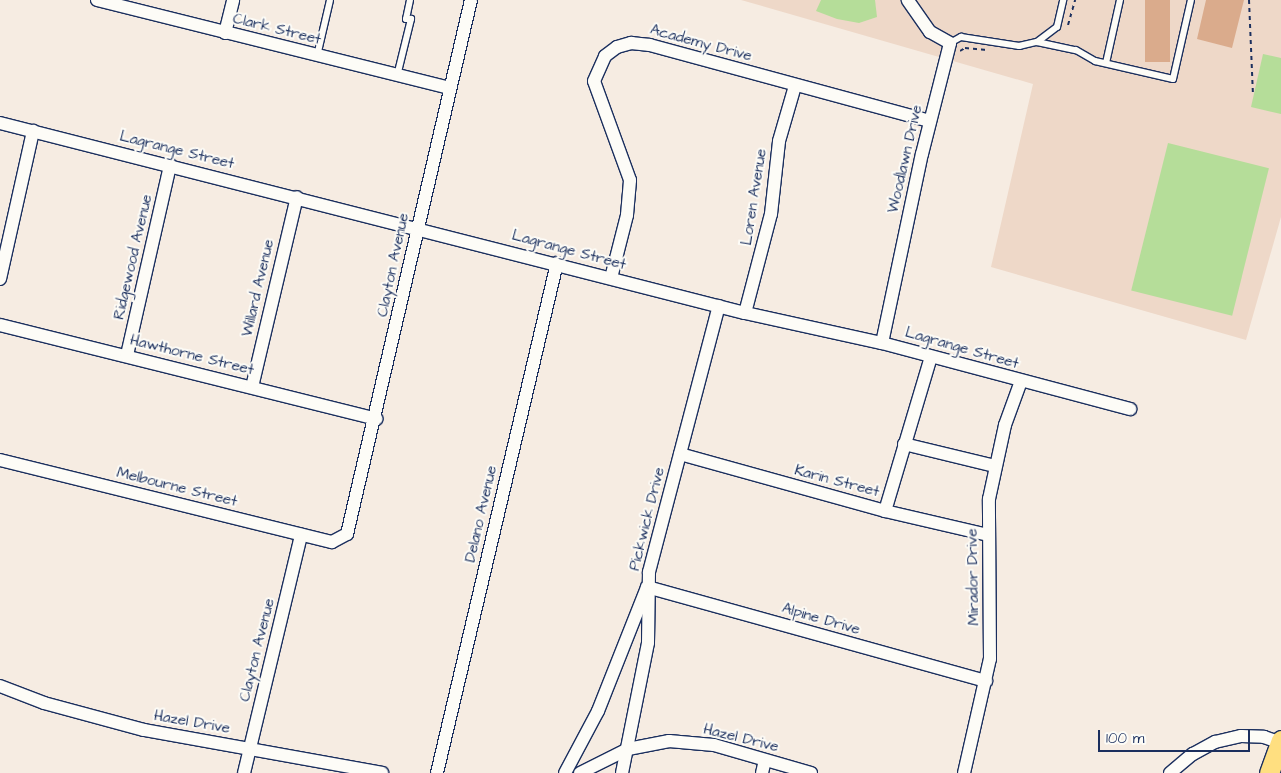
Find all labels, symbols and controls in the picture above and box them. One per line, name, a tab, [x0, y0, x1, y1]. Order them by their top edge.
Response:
street label: Clark Street	[231, 9, 323, 49]
street label: Academy Drive	[648, 21, 754, 65]
street label: Woodlawn Drive	[884, 103, 926, 215]
street label: Lagrange Street	[118, 127, 236, 173]
street label: Loren Avenue	[737, 147, 771, 247]
street label: Ridgewood Avenue	[110, 193, 156, 321]
street label: Clayton Avenue	[373, 211, 413, 319]
street label: Lagrange Street	[510, 226, 628, 274]
street label: Willard Avenue	[238, 238, 278, 338]
street label: Lagrange Street	[903, 323, 1021, 373]
street label: Hawthorne Street	[128, 331, 256, 379]
street label: Karin Street	[793, 461, 881, 501]
street label: Melbourne Street	[115, 463, 239, 511]
street label: Delano Avenue	[461, 464, 501, 564]
street label: Pickwick Drive	[625, 465, 669, 573]
street label: Mirador Drive	[963, 528, 983, 626]
street label: Clayton Avenue	[235, 597, 279, 703]
street label: Alpine Drive	[780, 599, 862, 639]
street label: Hazel Drive	[153, 706, 231, 738]
street label: Hazel Drive	[702, 720, 780, 756]
scale bar	[1101, 720, 1254, 752]
text: 100 m	[1106, 728, 1145, 749]

